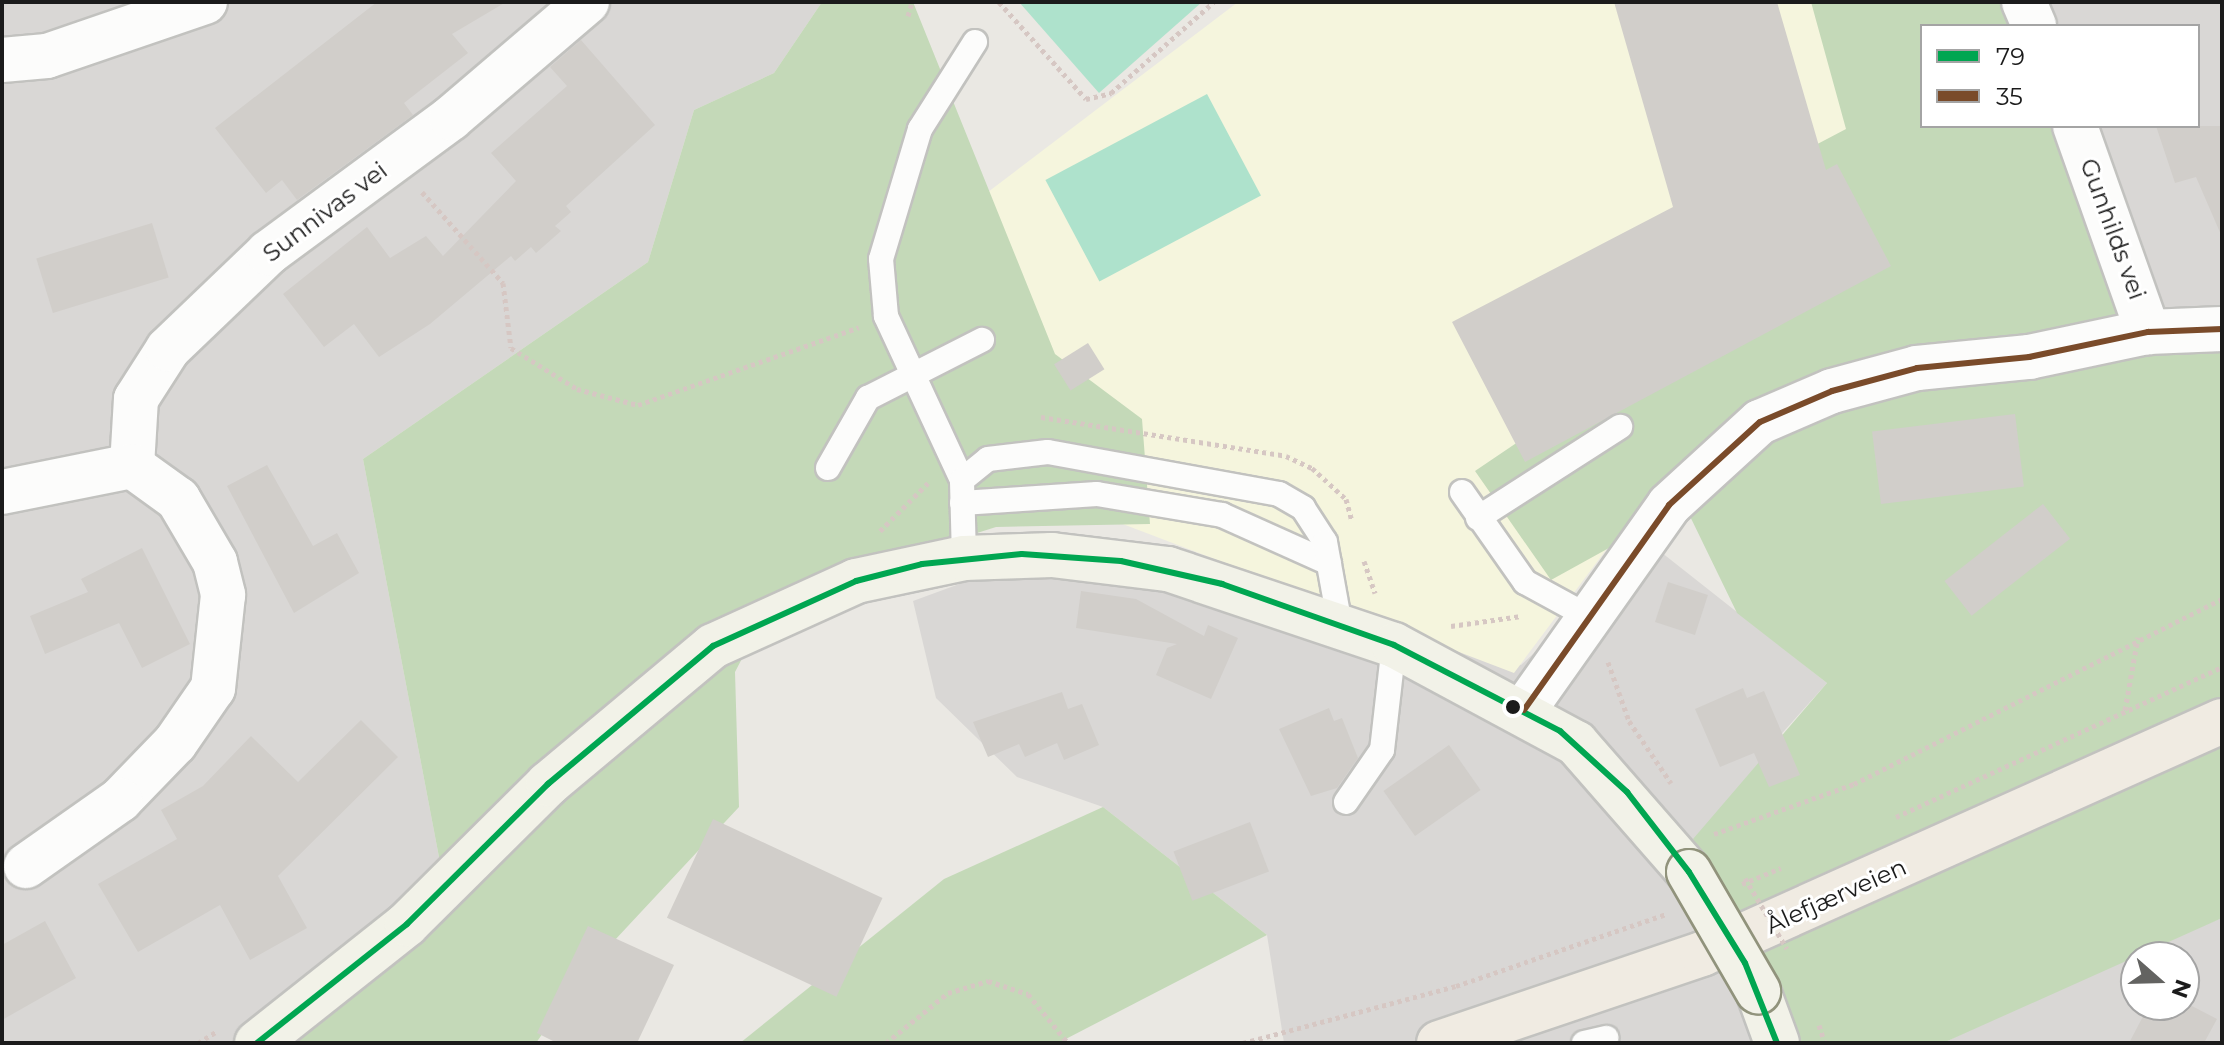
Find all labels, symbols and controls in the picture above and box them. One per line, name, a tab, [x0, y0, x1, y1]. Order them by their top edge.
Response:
legend	[1920, 24, 2200, 128]
text: 79	[1996, 42, 2025, 71]
text: 35	[1996, 82, 2023, 111]
street label: Gunhilds vei	[2074, 155, 2152, 303]
street label: Sunnivas vei	[257, 156, 393, 268]
unlabelled marker	[1505, 699, 1521, 715]
street label: Ålefjærveien	[1761, 852, 1911, 940]
north arrow	[2120, 941, 2200, 1021]
text: N	[2165, 976, 2197, 1002]

